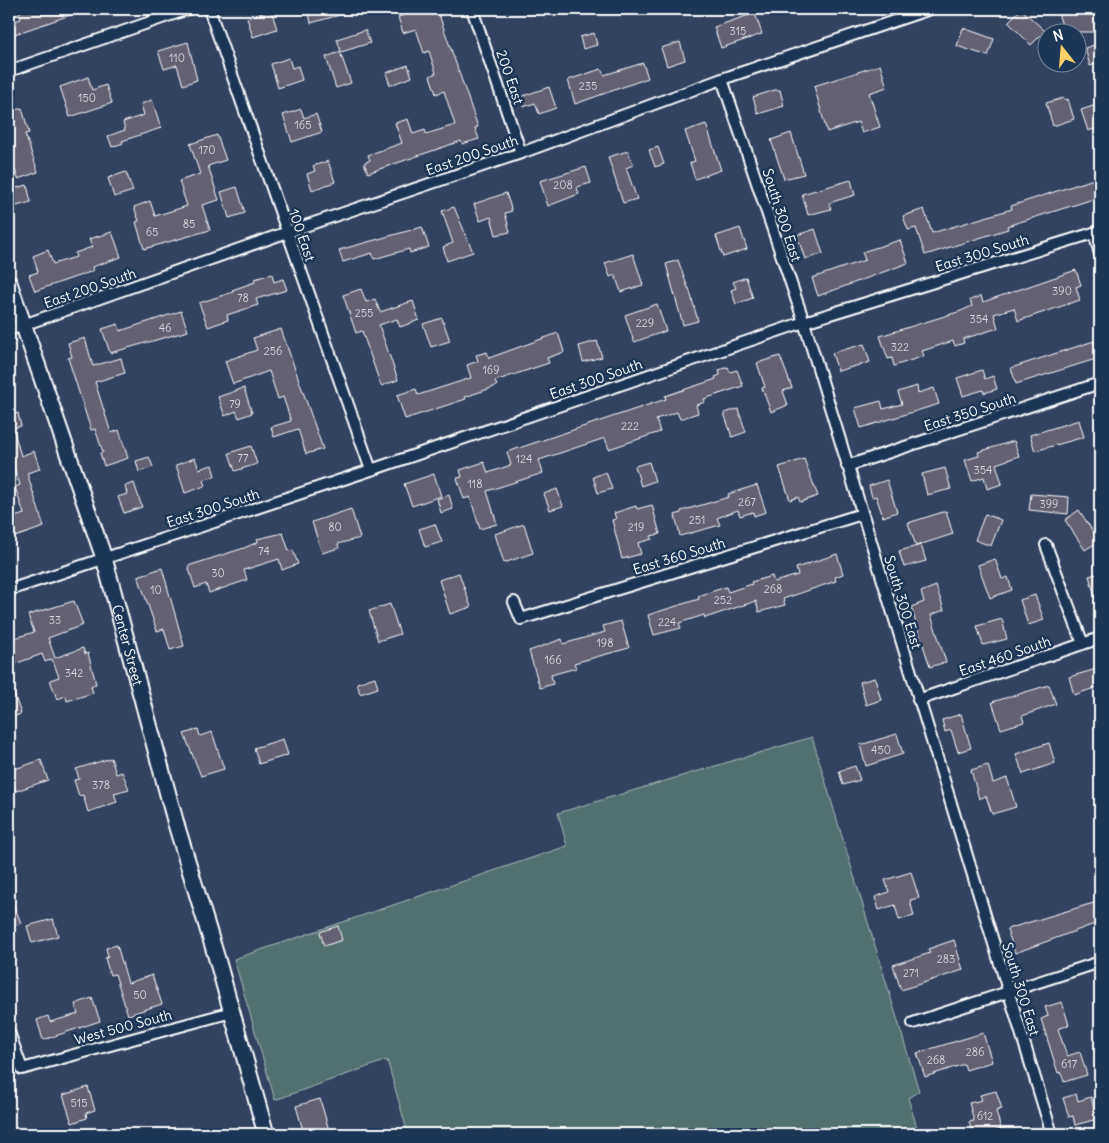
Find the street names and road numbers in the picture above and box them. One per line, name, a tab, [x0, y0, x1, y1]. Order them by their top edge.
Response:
street label: 200 East	[492, 47, 528, 107]
street label: East 200 South	[423, 131, 521, 179]
street label: South 300 East	[758, 166, 806, 264]
street label: 100 East	[285, 206, 319, 264]
street label: East 300 South	[933, 230, 1031, 276]
street label: East 200 South	[41, 264, 139, 312]
street label: East 300 South	[547, 355, 645, 403]
street label: East 350 South	[922, 389, 1018, 435]
street label: East 300 South	[164, 484, 262, 532]
street label: East 360 South	[631, 533, 727, 579]
street label: South 300 East	[880, 553, 926, 651]
street label: Center Street	[108, 603, 147, 688]
street label: East 460 South	[957, 632, 1053, 680]
street label: South 300 East	[998, 940, 1044, 1038]
street label: West 500 South	[72, 1005, 174, 1049]

